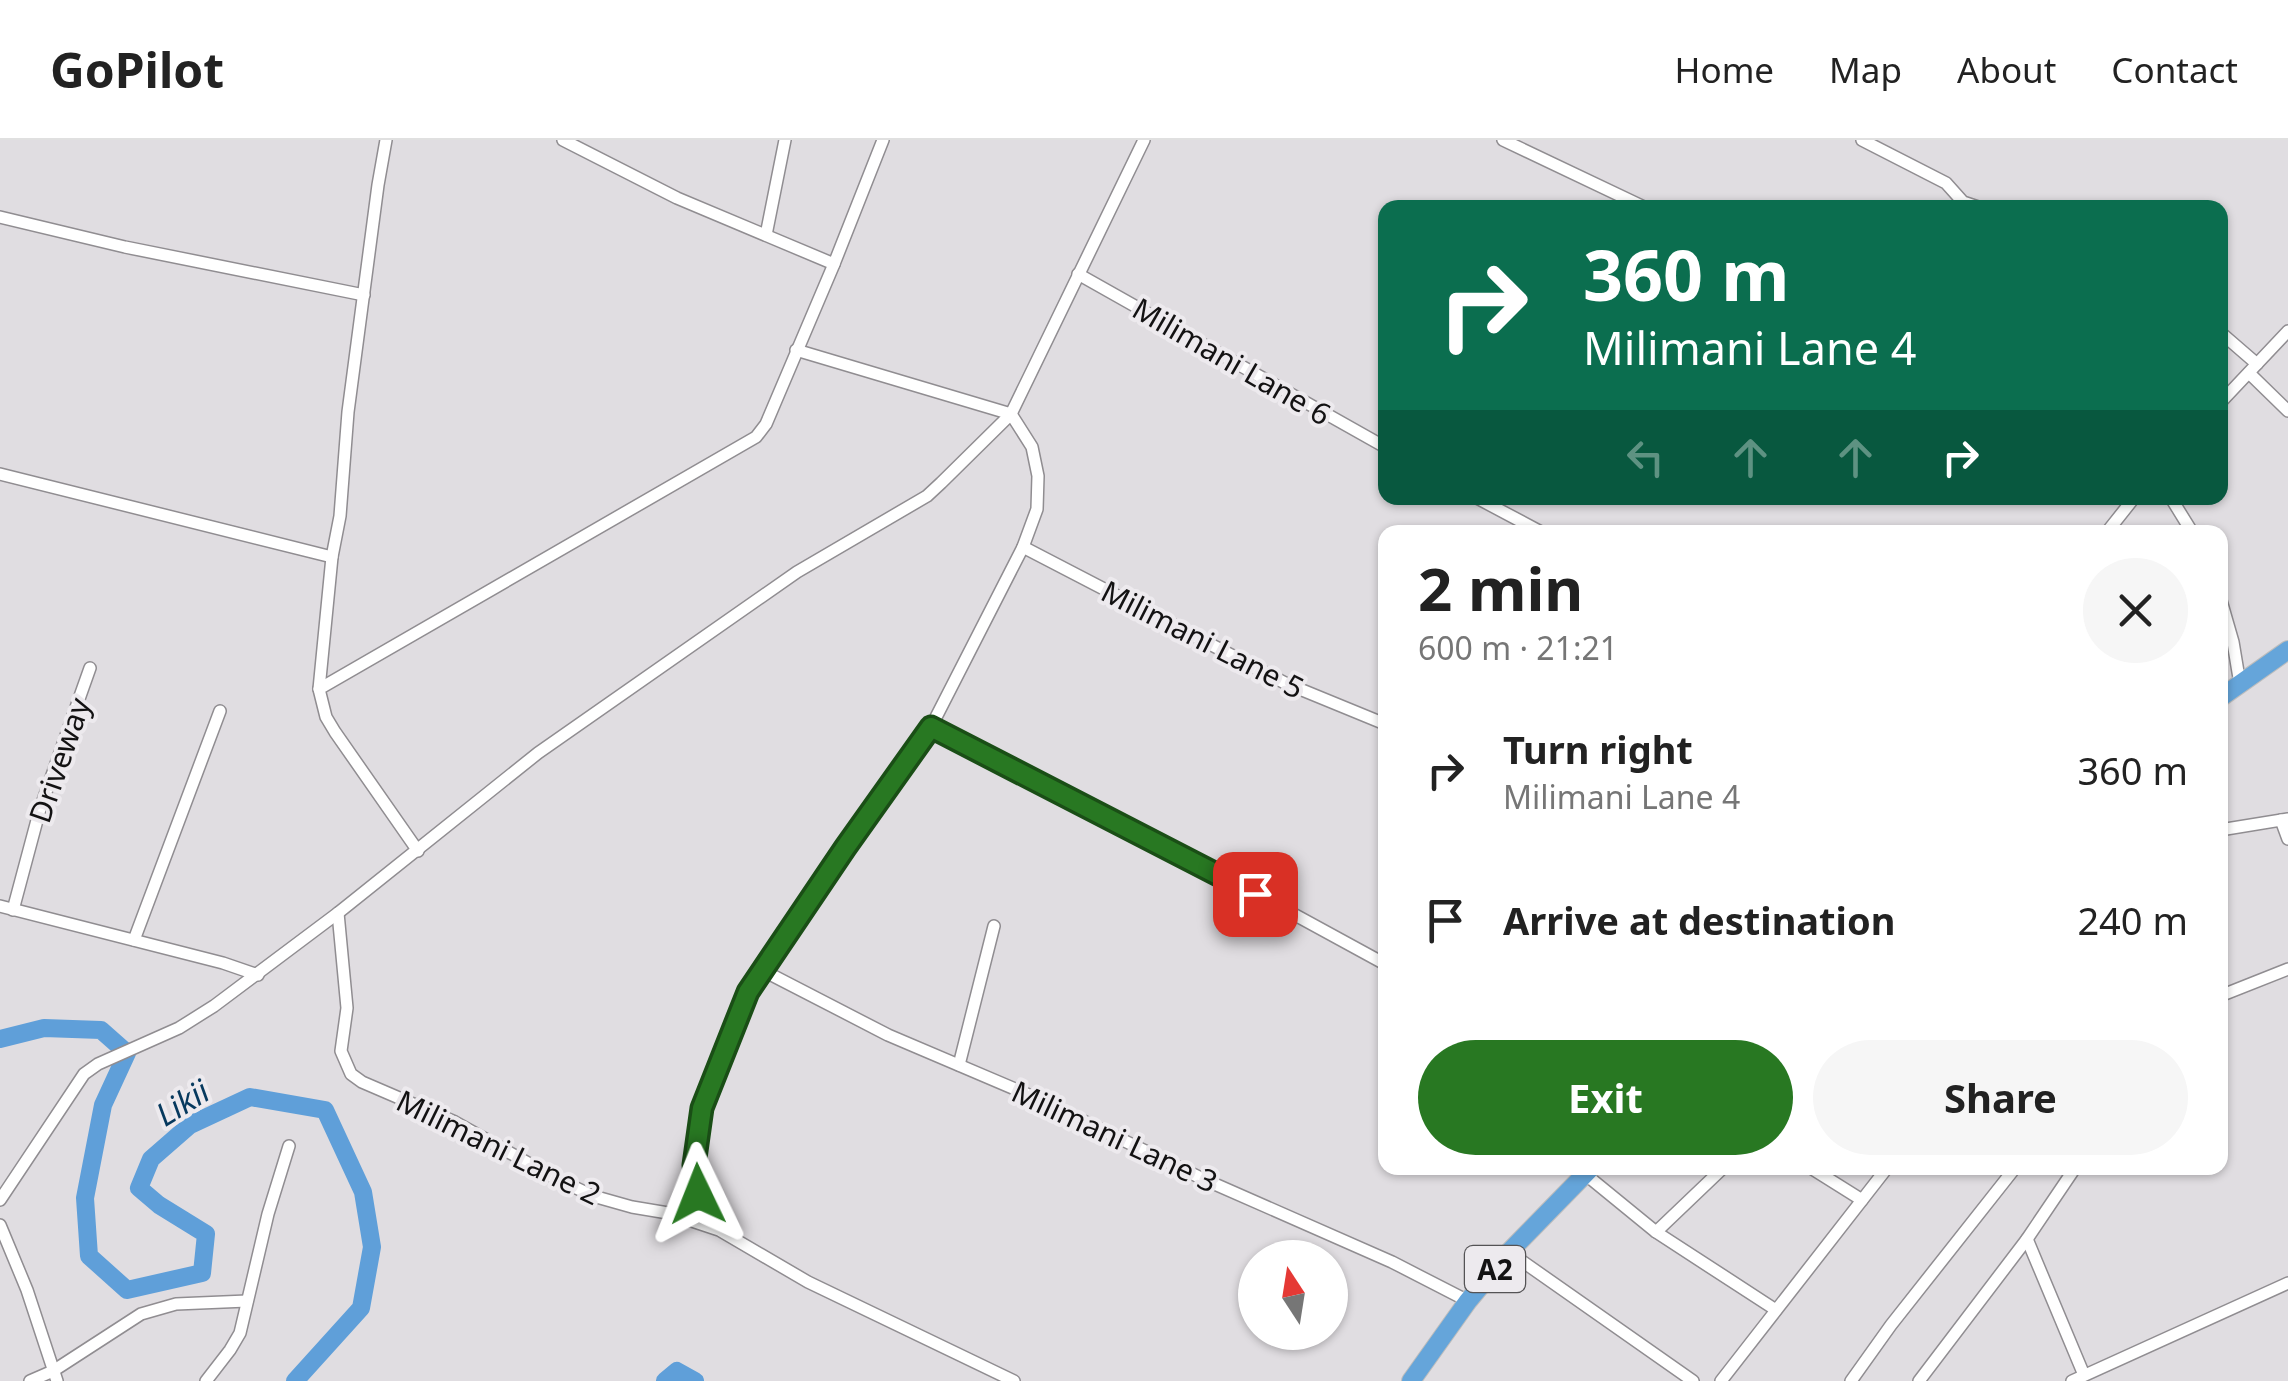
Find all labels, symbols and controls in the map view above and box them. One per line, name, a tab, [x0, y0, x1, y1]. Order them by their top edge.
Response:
text: GoPilot	[50, 37, 224, 102]
text: Home	[1675, 46, 1774, 93]
text: Map	[1829, 46, 1902, 93]
text: About	[1957, 46, 2056, 93]
text: Contact	[2111, 46, 2238, 93]
text: 360 m	[1583, 226, 1790, 322]
icon: right	[1418, 240, 1548, 370]
street label: Milimani Lane 6	[1125, 288, 1339, 434]
text: Milimani Lane 4	[1583, 317, 1917, 378]
icon: left	[1618, 430, 1673, 485]
icon: ahead	[1723, 430, 1778, 485]
icon: ahead	[1828, 430, 1883, 485]
icon: right	[1933, 430, 1988, 485]
text: 2 min	[1418, 547, 1583, 629]
button: close	[2083, 558, 2188, 663]
street label: Milimani Lane 5	[1095, 570, 1311, 708]
text: 600 m · 21:21	[1418, 626, 1618, 669]
street label: Driveway	[19, 692, 100, 828]
text: Turn right	[1503, 723, 1693, 775]
icon: right	[1418, 743, 1473, 798]
text: 360 m	[2077, 744, 2188, 796]
text: Milimani Lane 4	[1503, 775, 1740, 818]
pin	[1213, 852, 1298, 937]
icon: arrive	[1228, 867, 1283, 922]
icon: arrive	[1418, 893, 1473, 948]
text: Arrive at destination	[1503, 894, 1895, 946]
text: 240 m	[2077, 894, 2188, 946]
button: Exit	[1418, 1040, 1793, 1155]
button: Share	[1813, 1040, 2188, 1155]
water label: Likii	[147, 1069, 218, 1135]
street label: Milimani Lane 3	[1006, 1070, 1224, 1202]
street label: Milimani Lane 2	[390, 1080, 608, 1214]
position arrow	[646, 1142, 750, 1246]
north arrow	[1238, 1240, 1348, 1350]
map controls	[1238, 1240, 1348, 1350]
road number: A2	[1465, 1246, 1525, 1292]

